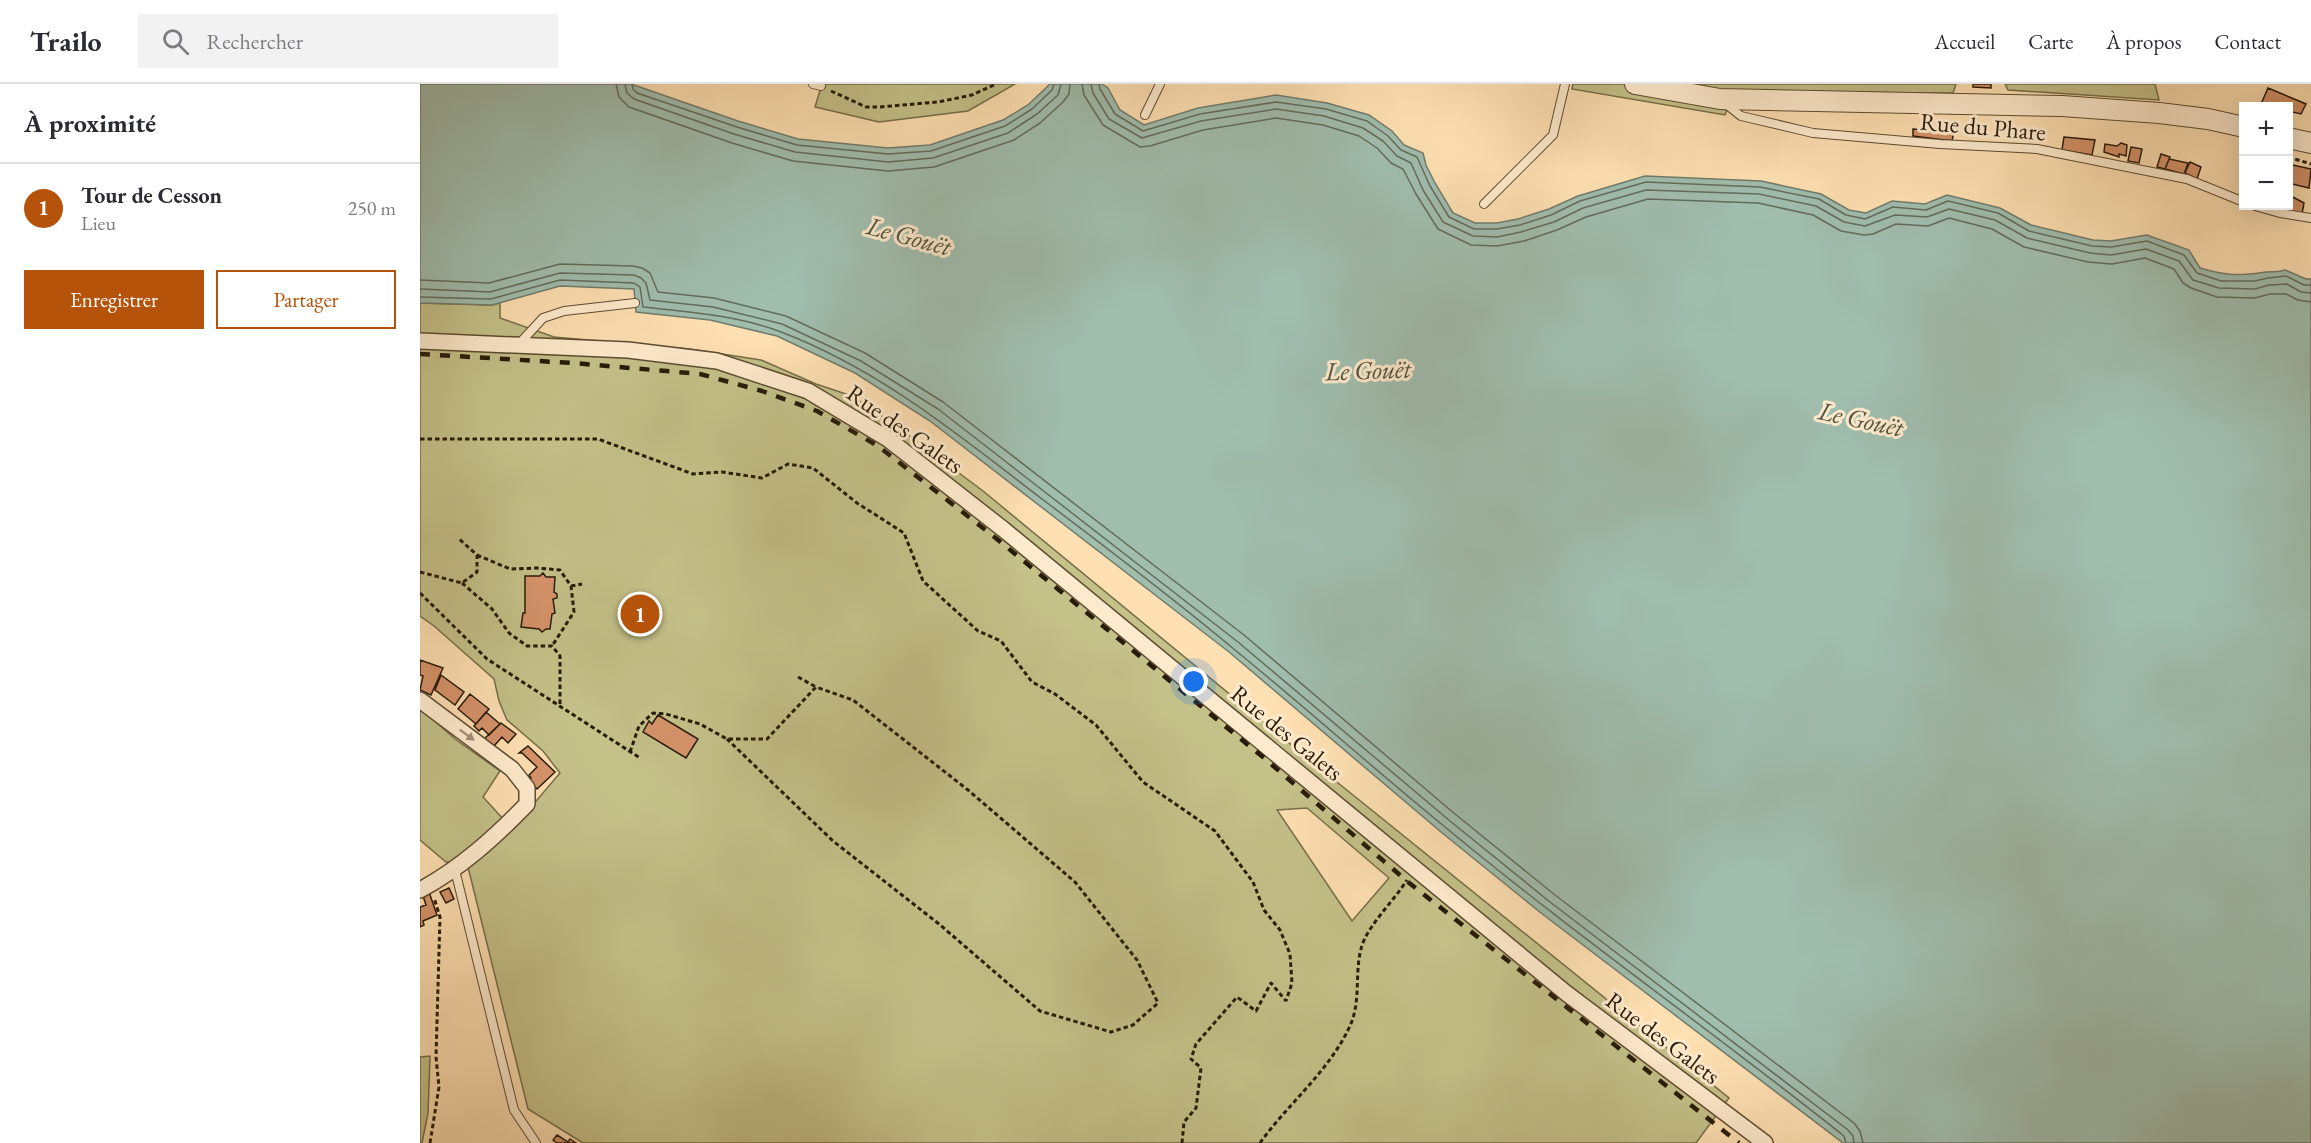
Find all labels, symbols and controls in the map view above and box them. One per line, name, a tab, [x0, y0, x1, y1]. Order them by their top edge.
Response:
search box	[138, 14, 558, 68]
text: Trailo	[30, 23, 102, 59]
icon: search	[159, 25, 192, 58]
text: Rechercher	[207, 27, 303, 56]
text: Accueil	[1935, 28, 1995, 55]
text: Carte	[2028, 28, 2073, 55]
text: À propos	[2106, 28, 2181, 55]
text: Contact	[2214, 28, 2281, 55]
map controls	[2239, 102, 2293, 210]
button: +	[2239, 102, 2293, 156]
text: À proximité	[24, 106, 156, 140]
street label: Rue du Phare	[1919, 106, 2047, 147]
button: −	[2239, 156, 2293, 210]
text: Tour de Cesson	[81, 181, 222, 210]
text: 1	[38, 195, 49, 221]
text: 250 m	[348, 195, 396, 221]
water label: Le Gouët	[862, 208, 956, 264]
text: Lieu	[81, 210, 116, 236]
button: Enregistrer	[24, 270, 204, 329]
button: Partager	[216, 270, 396, 329]
water label: Le Gouët	[1323, 351, 1413, 389]
street label: Rue des Galets	[841, 377, 970, 480]
water label: Le Gouët	[1814, 393, 1908, 445]
pin: 1	[620, 592, 660, 636]
your location	[1179, 667, 1208, 696]
street label: Rue des Galets	[1225, 678, 1350, 787]
one-way arrow	[459, 728, 475, 741]
street label: Rue des Galets	[1600, 984, 1727, 1091]

